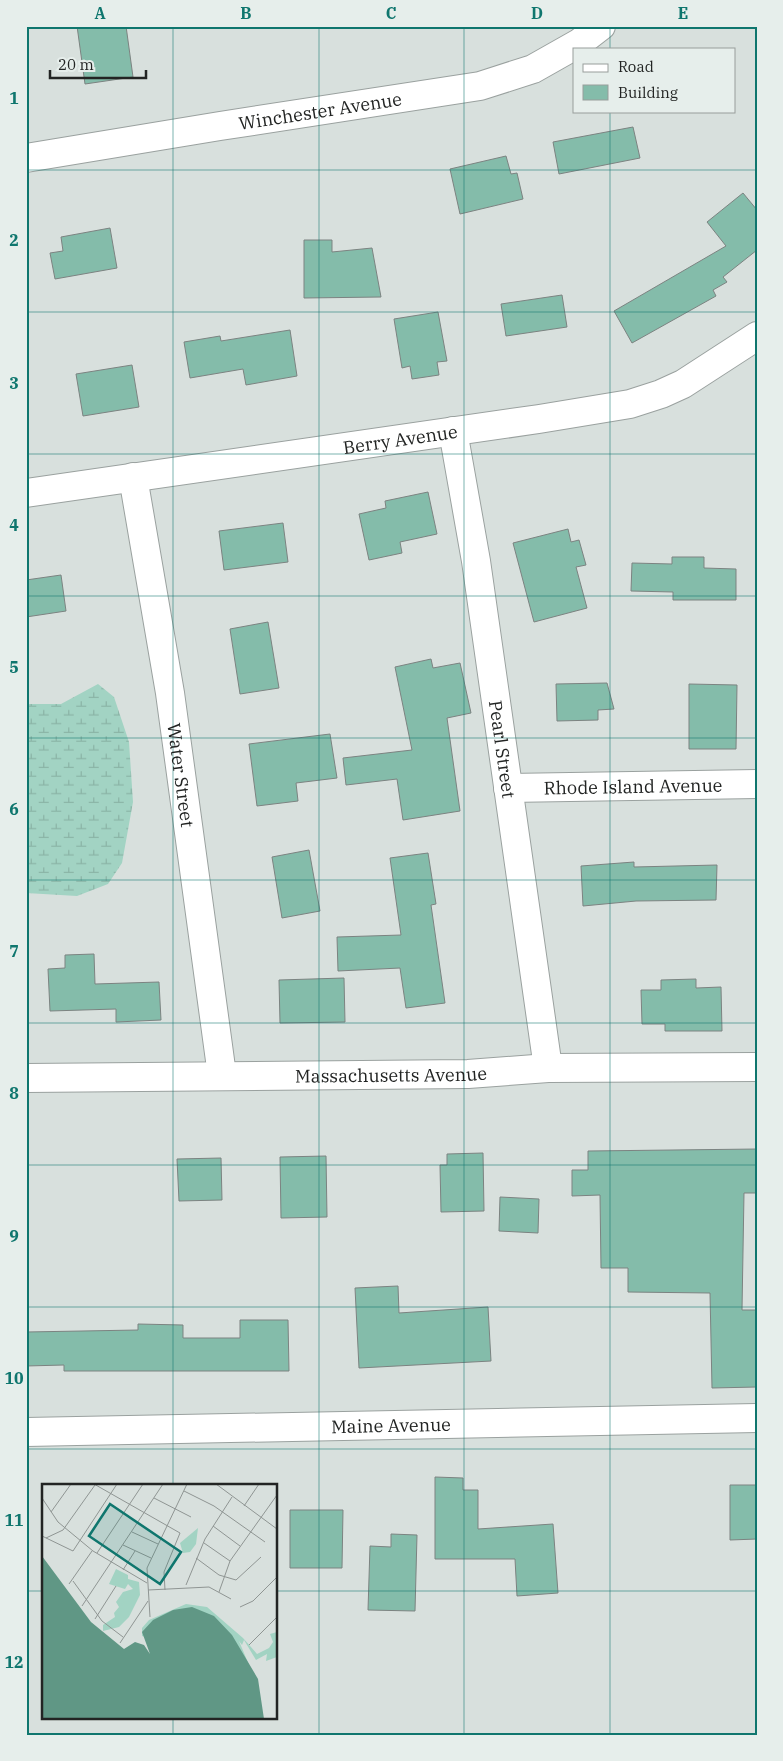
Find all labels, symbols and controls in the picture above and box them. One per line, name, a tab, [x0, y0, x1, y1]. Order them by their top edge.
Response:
text: A	[94, 3, 106, 23]
text: B	[240, 3, 252, 23]
text: C	[386, 3, 396, 23]
text: D	[531, 3, 543, 23]
text: E	[678, 3, 688, 23]
scale bar	[50, 48, 146, 80]
legend	[573, 48, 736, 112]
text: 20 m	[58, 55, 94, 74]
text: Road	[618, 57, 654, 76]
text: Building	[618, 83, 678, 102]
street label: Winchester Avenue	[237, 87, 403, 134]
text: 1	[9, 88, 19, 108]
text: 2	[9, 230, 19, 250]
text: 3	[9, 373, 19, 393]
street label: Berry Avenue	[341, 419, 459, 459]
text: 4	[9, 515, 19, 535]
text: 5	[9, 657, 19, 677]
street label: Pearl Street	[484, 699, 521, 800]
street label: Water Street	[163, 722, 200, 829]
street label: Rhode Island Avenue	[543, 773, 723, 799]
text: 6	[9, 799, 19, 819]
text: 7	[9, 941, 19, 961]
street label: Massachusetts Avenue	[295, 1061, 488, 1087]
text: 8	[9, 1083, 19, 1103]
text: 9	[9, 1226, 19, 1246]
text: 10	[4, 1368, 24, 1388]
street label: Maine Avenue	[331, 1412, 451, 1438]
inset map	[42, 1484, 278, 1718]
text: 11	[4, 1510, 24, 1530]
text: 12	[4, 1652, 24, 1672]

